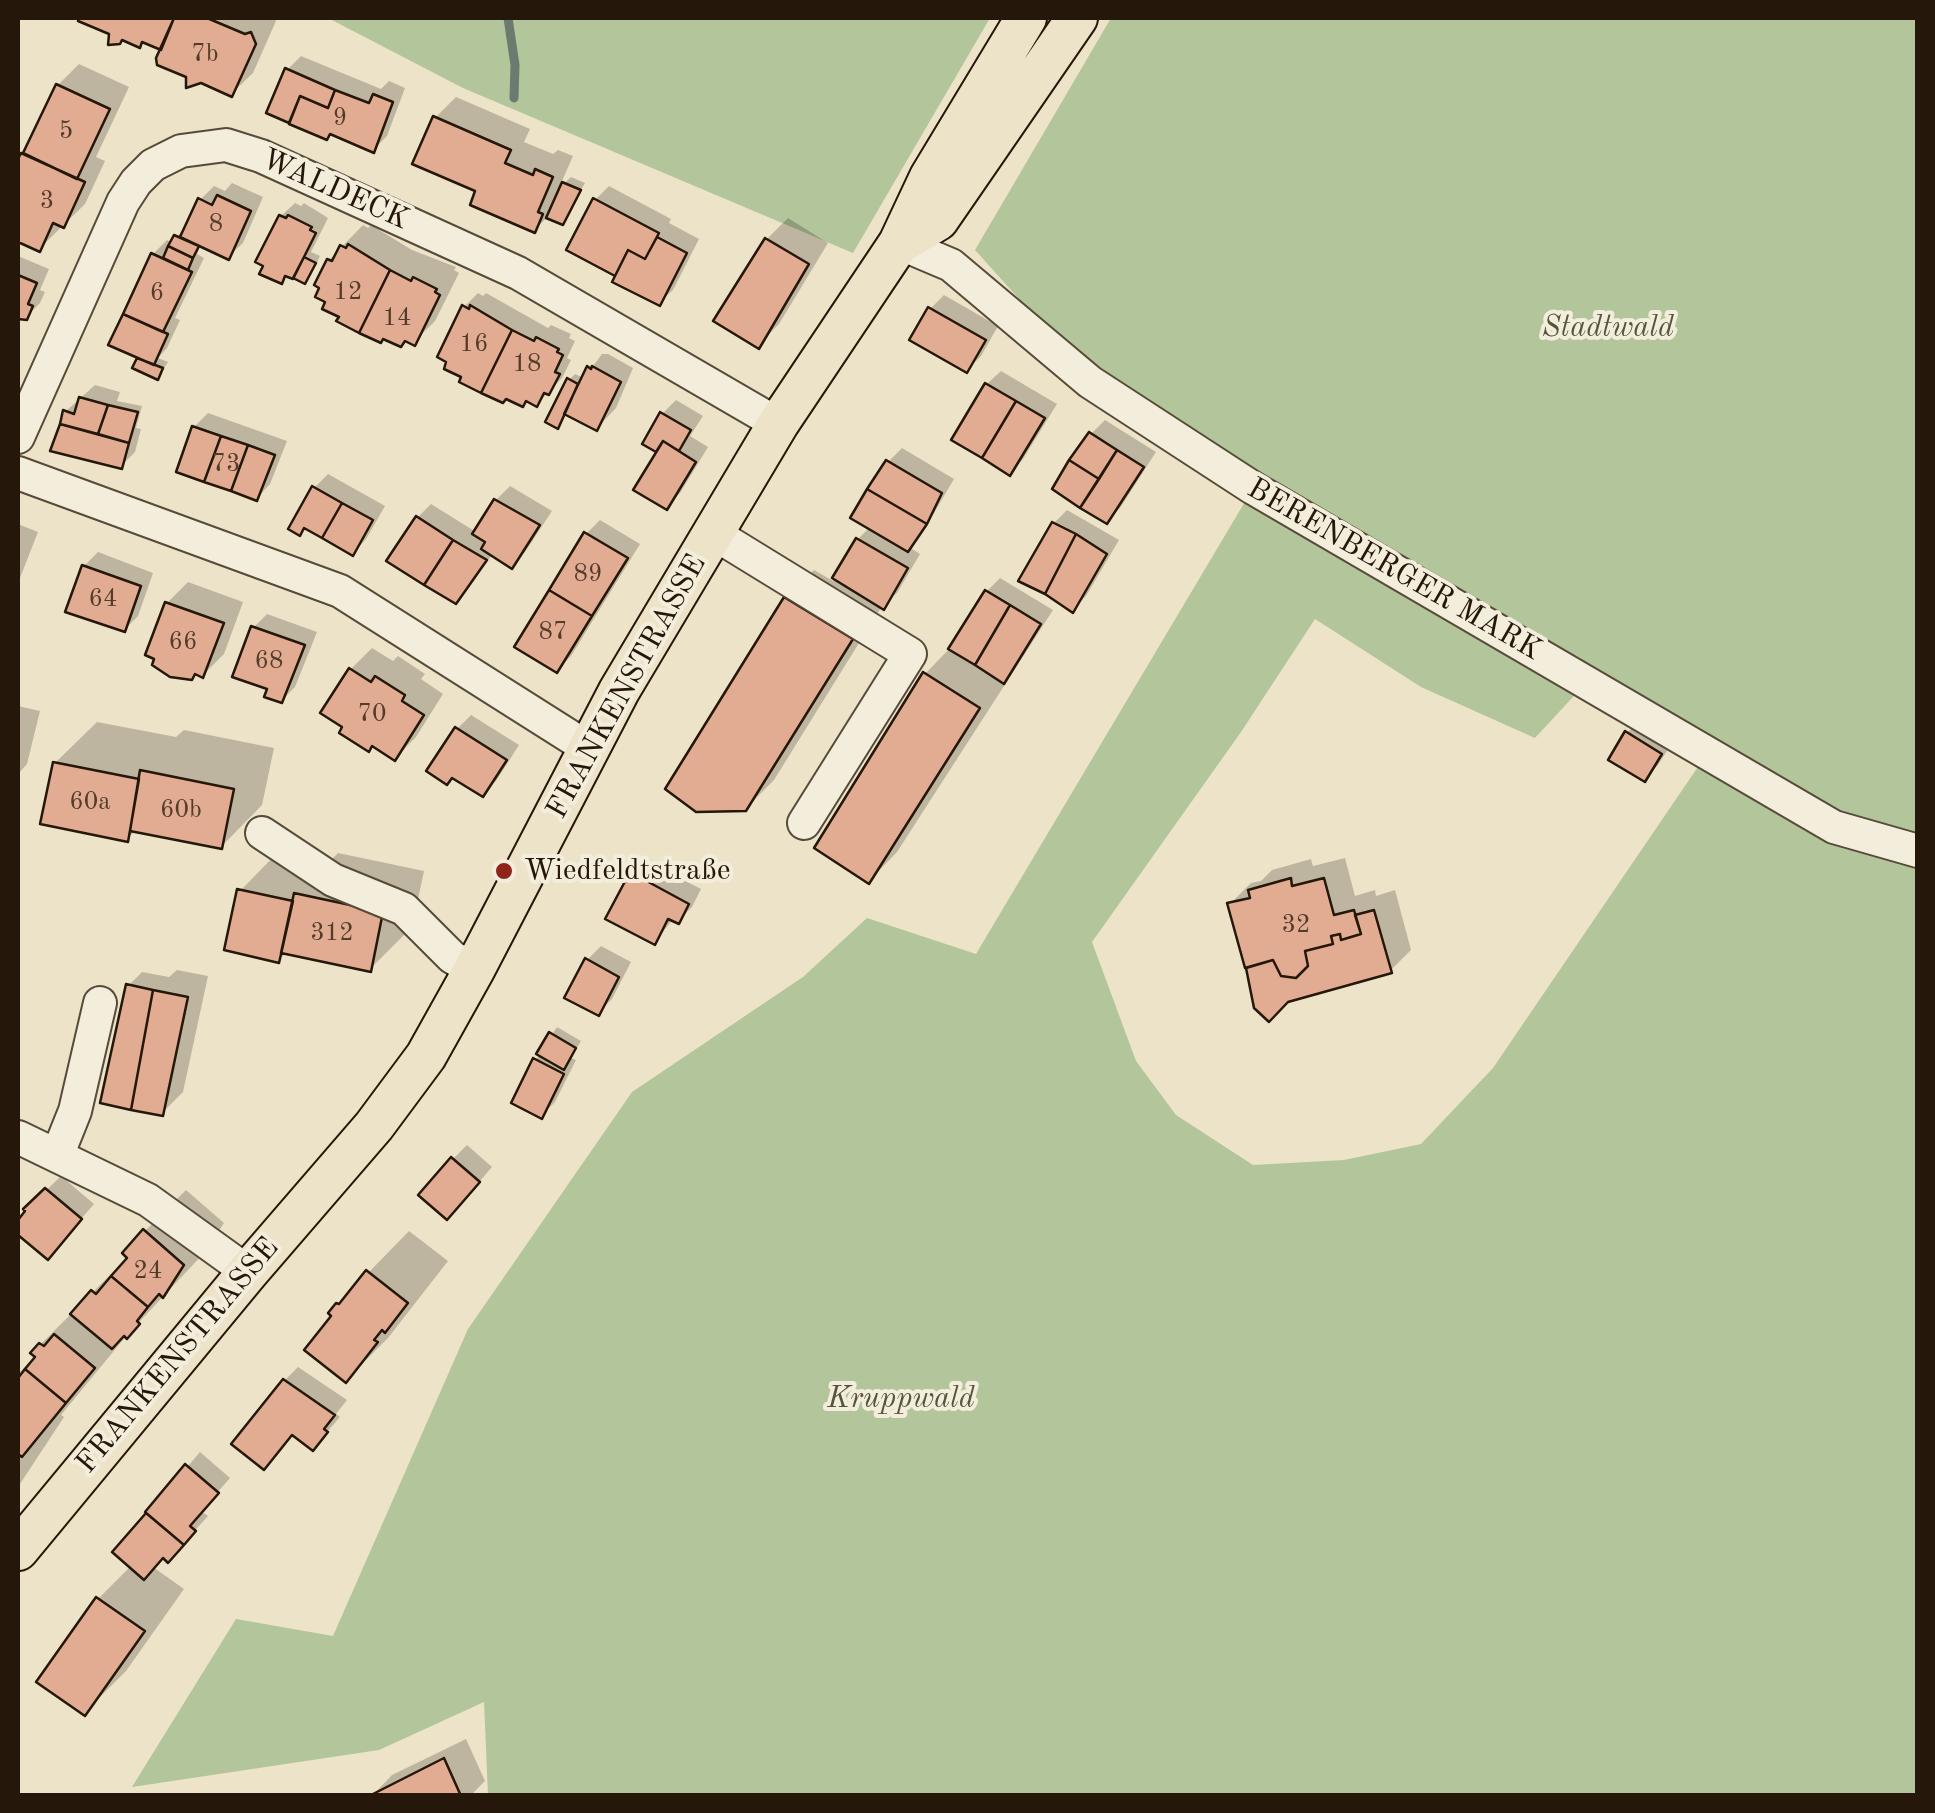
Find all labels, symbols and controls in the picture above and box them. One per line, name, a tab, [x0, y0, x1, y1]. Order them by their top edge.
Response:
house number: 7b	[191, 39, 219, 69]
house number: 9	[333, 103, 347, 133]
house number: 5	[59, 116, 73, 146]
street label: WALDECK	[256, 142, 414, 238]
house number: 3	[40, 186, 54, 216]
house number: 8	[209, 209, 223, 239]
house number: 12	[334, 277, 362, 307]
house number: 6	[150, 278, 164, 308]
house number: 14	[383, 303, 411, 333]
park label: Stadtwald	[1542, 310, 1674, 346]
house number: 16	[460, 329, 488, 359]
house number: 18	[513, 349, 541, 379]
house number: 73	[212, 449, 240, 479]
street label: BERENBERGER MARK	[1240, 471, 1548, 669]
street label: FRANKENSTRASSE	[539, 549, 715, 825]
house number: 89	[574, 559, 602, 589]
house number: 64	[89, 584, 117, 614]
house number: 87	[539, 617, 567, 647]
house number: 66	[169, 627, 197, 657]
house number: 68	[255, 646, 283, 676]
house number: 70	[358, 699, 386, 729]
house number: 60a	[69, 787, 111, 817]
house number: 60b	[160, 795, 202, 825]
place label: Wiedfeldtstraße	[524, 853, 730, 889]
marker: Wiedfeldtstraße	[493, 860, 515, 882]
house number: 32	[1282, 910, 1310, 940]
house number: 312	[310, 918, 354, 948]
street label: FRANKENSTRASSE	[69, 1231, 287, 1481]
house number: 24	[134, 1256, 162, 1286]
park label: Kruppwald	[827, 1381, 975, 1417]

